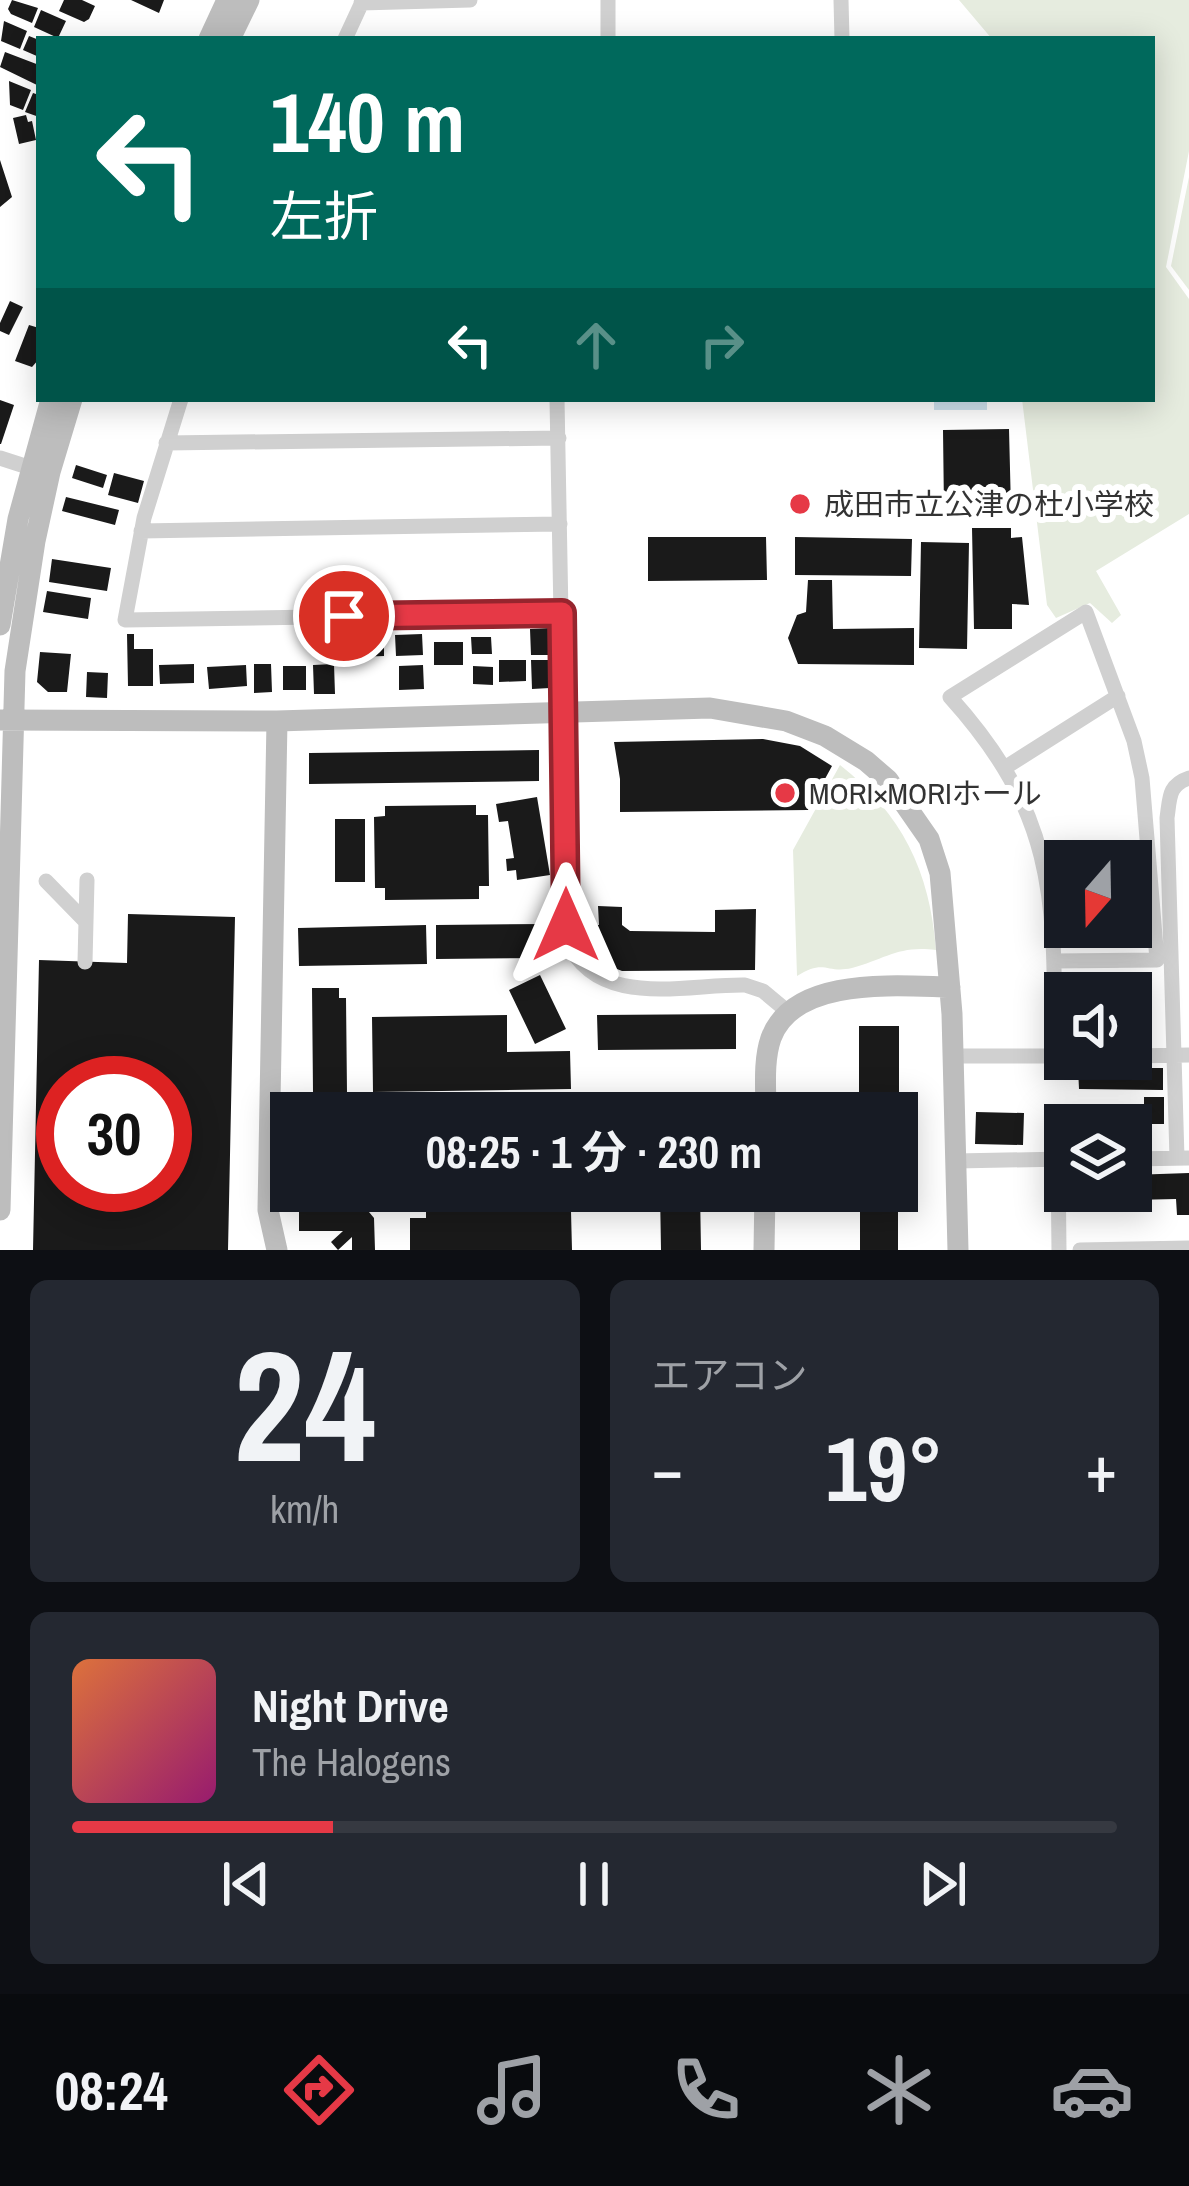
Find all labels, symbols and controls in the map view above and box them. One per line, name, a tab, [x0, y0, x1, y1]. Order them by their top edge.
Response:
text: 140 m	[270, 65, 465, 178]
icon: left	[72, 84, 228, 240]
text: 左折	[270, 180, 378, 253]
icon: left	[437, 312, 503, 378]
icon: ahead	[563, 312, 629, 378]
icon: right	[689, 312, 755, 378]
place label: 成田市立公津の杜小学校	[824, 484, 1154, 524]
marker: 成田市立公津の杜小学校	[787, 491, 813, 517]
pin	[293, 565, 395, 667]
icon: arrive	[311, 583, 377, 649]
place label: MORI×MORIホール	[809, 773, 1042, 813]
marker: MORI×MORIホール	[772, 780, 798, 806]
north arrow	[1044, 840, 1152, 948]
map controls	[1044, 840, 1152, 1212]
position arrow	[503, 862, 629, 988]
button: sound	[1044, 972, 1152, 1080]
speed limit sign: 30	[36, 1056, 192, 1212]
button: layers	[1044, 1104, 1152, 1212]
text: 08:25 · 1 分 · 230 m	[426, 1121, 762, 1182]
text: 24	[234, 1300, 376, 1510]
text: エアコン	[652, 1349, 808, 1401]
text: 19°	[825, 1408, 943, 1529]
text: −	[652, 1424, 683, 1513]
text: +	[1085, 1424, 1117, 1513]
text: km/h	[270, 1483, 339, 1535]
text: Night Drive	[252, 1675, 449, 1736]
text: The Halogens	[252, 1736, 451, 1788]
icon: previous	[213, 1851, 279, 1917]
icon: pause	[561, 1851, 627, 1917]
icon: next	[910, 1851, 976, 1917]
icon: directions	[277, 2048, 361, 2132]
icon: music	[470, 2048, 554, 2132]
icon: phone	[664, 2048, 748, 2132]
icon: climate	[857, 2048, 941, 2132]
icon: car	[1050, 2048, 1134, 2132]
text: 08:24	[55, 2054, 168, 2127]

